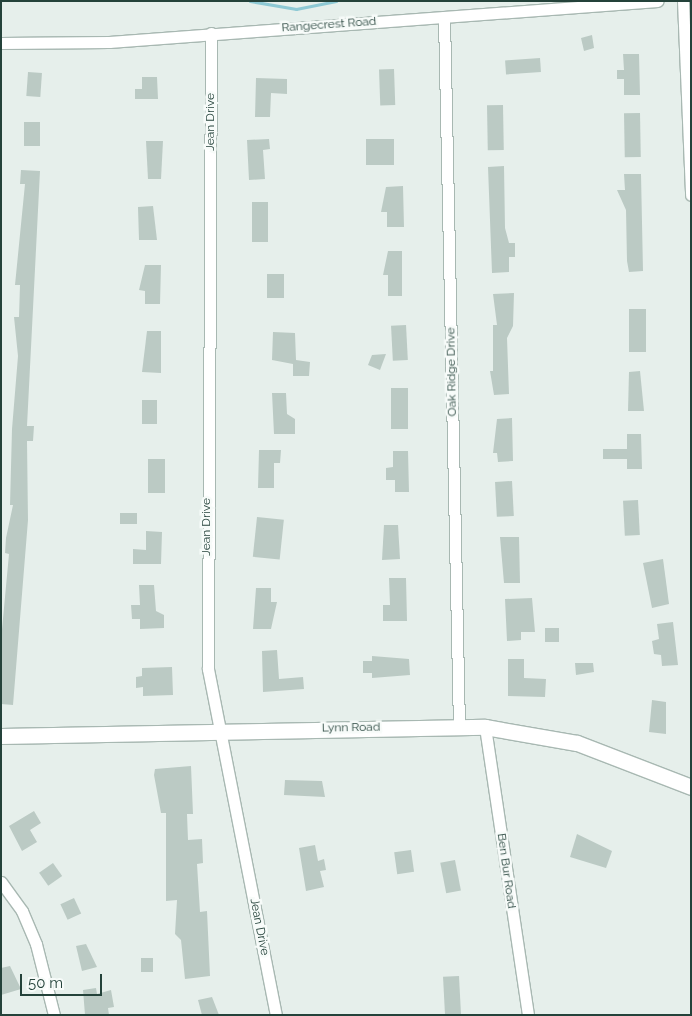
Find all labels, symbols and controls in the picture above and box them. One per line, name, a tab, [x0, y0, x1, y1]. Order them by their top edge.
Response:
street label: Rangecrest Road	[281, 15, 377, 35]
street label: Jean Drive	[204, 93, 218, 151]
street label: Oak Ridge Drive	[444, 327, 460, 417]
street label: Jean Drive	[200, 498, 214, 556]
street label: Lynn Road	[322, 720, 380, 736]
street label: Ben Bur Road	[494, 832, 518, 910]
street label: Jean Drive	[246, 897, 272, 957]
scale bar	[22, 964, 105, 996]
text: 50 m	[28, 974, 63, 992]

